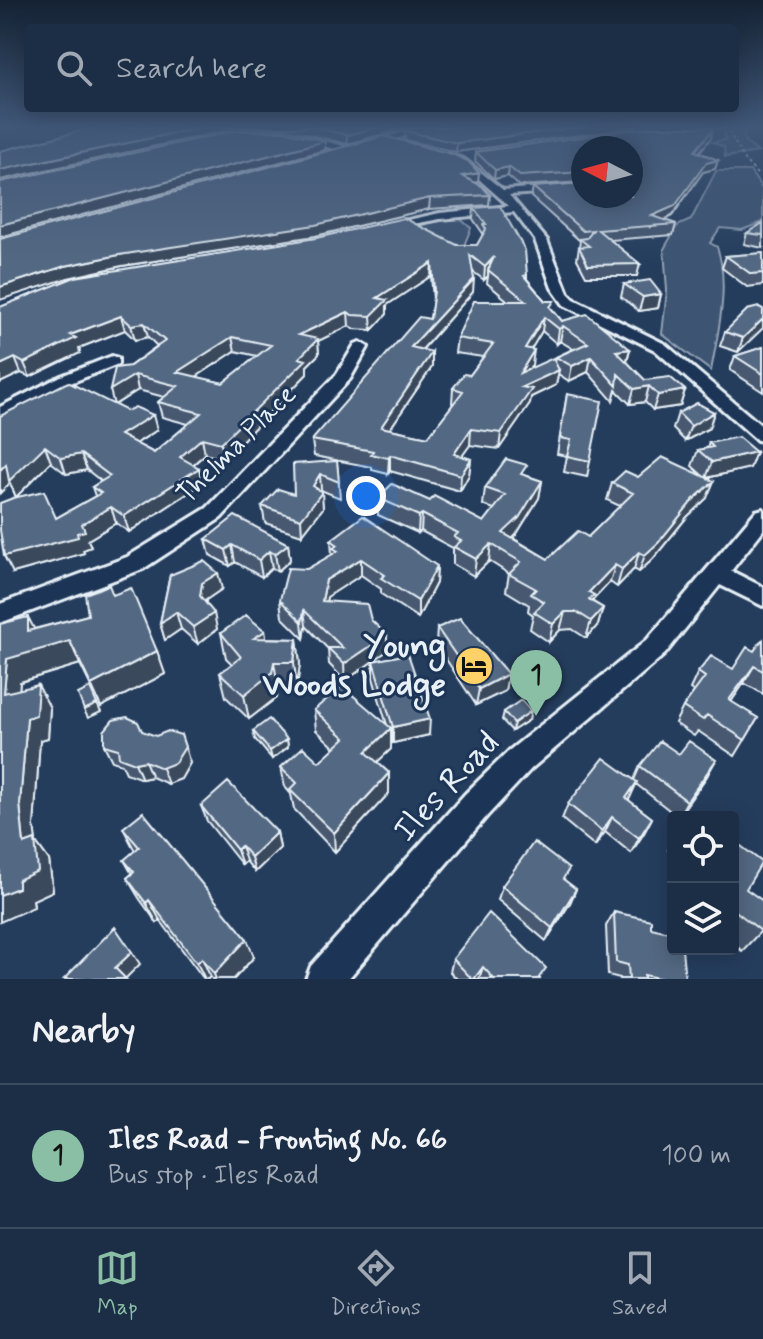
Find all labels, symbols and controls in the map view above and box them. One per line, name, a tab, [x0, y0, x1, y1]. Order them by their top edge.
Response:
search box	[24, 24, 739, 112]
icon: search	[52, 46, 96, 90]
text: Search here	[116, 49, 267, 88]
north arrow	[571, 136, 643, 208]
street label: Thelma Place	[169, 377, 305, 513]
your location	[346, 476, 386, 516]
place label: Young Woods Lodge	[263, 624, 446, 711]
hotel icon: Young Woods Lodge	[453, 645, 495, 687]
pin: 1	[510, 650, 562, 716]
street label: Iles Road	[384, 722, 510, 852]
map controls	[667, 811, 739, 955]
button: locate	[667, 811, 739, 883]
button: layers	[667, 883, 739, 955]
text: Nearby	[32, 1009, 136, 1054]
text: Iles Road - Fronting No. 66	[108, 1120, 447, 1159]
text: 1	[52, 1139, 64, 1173]
text: 100 m	[661, 1139, 731, 1173]
text: Bus stop · Iles Road	[108, 1159, 319, 1193]
tab: Map	[95, 1246, 139, 1322]
tab: Directions	[330, 1246, 421, 1322]
tab: Saved	[612, 1246, 667, 1322]

